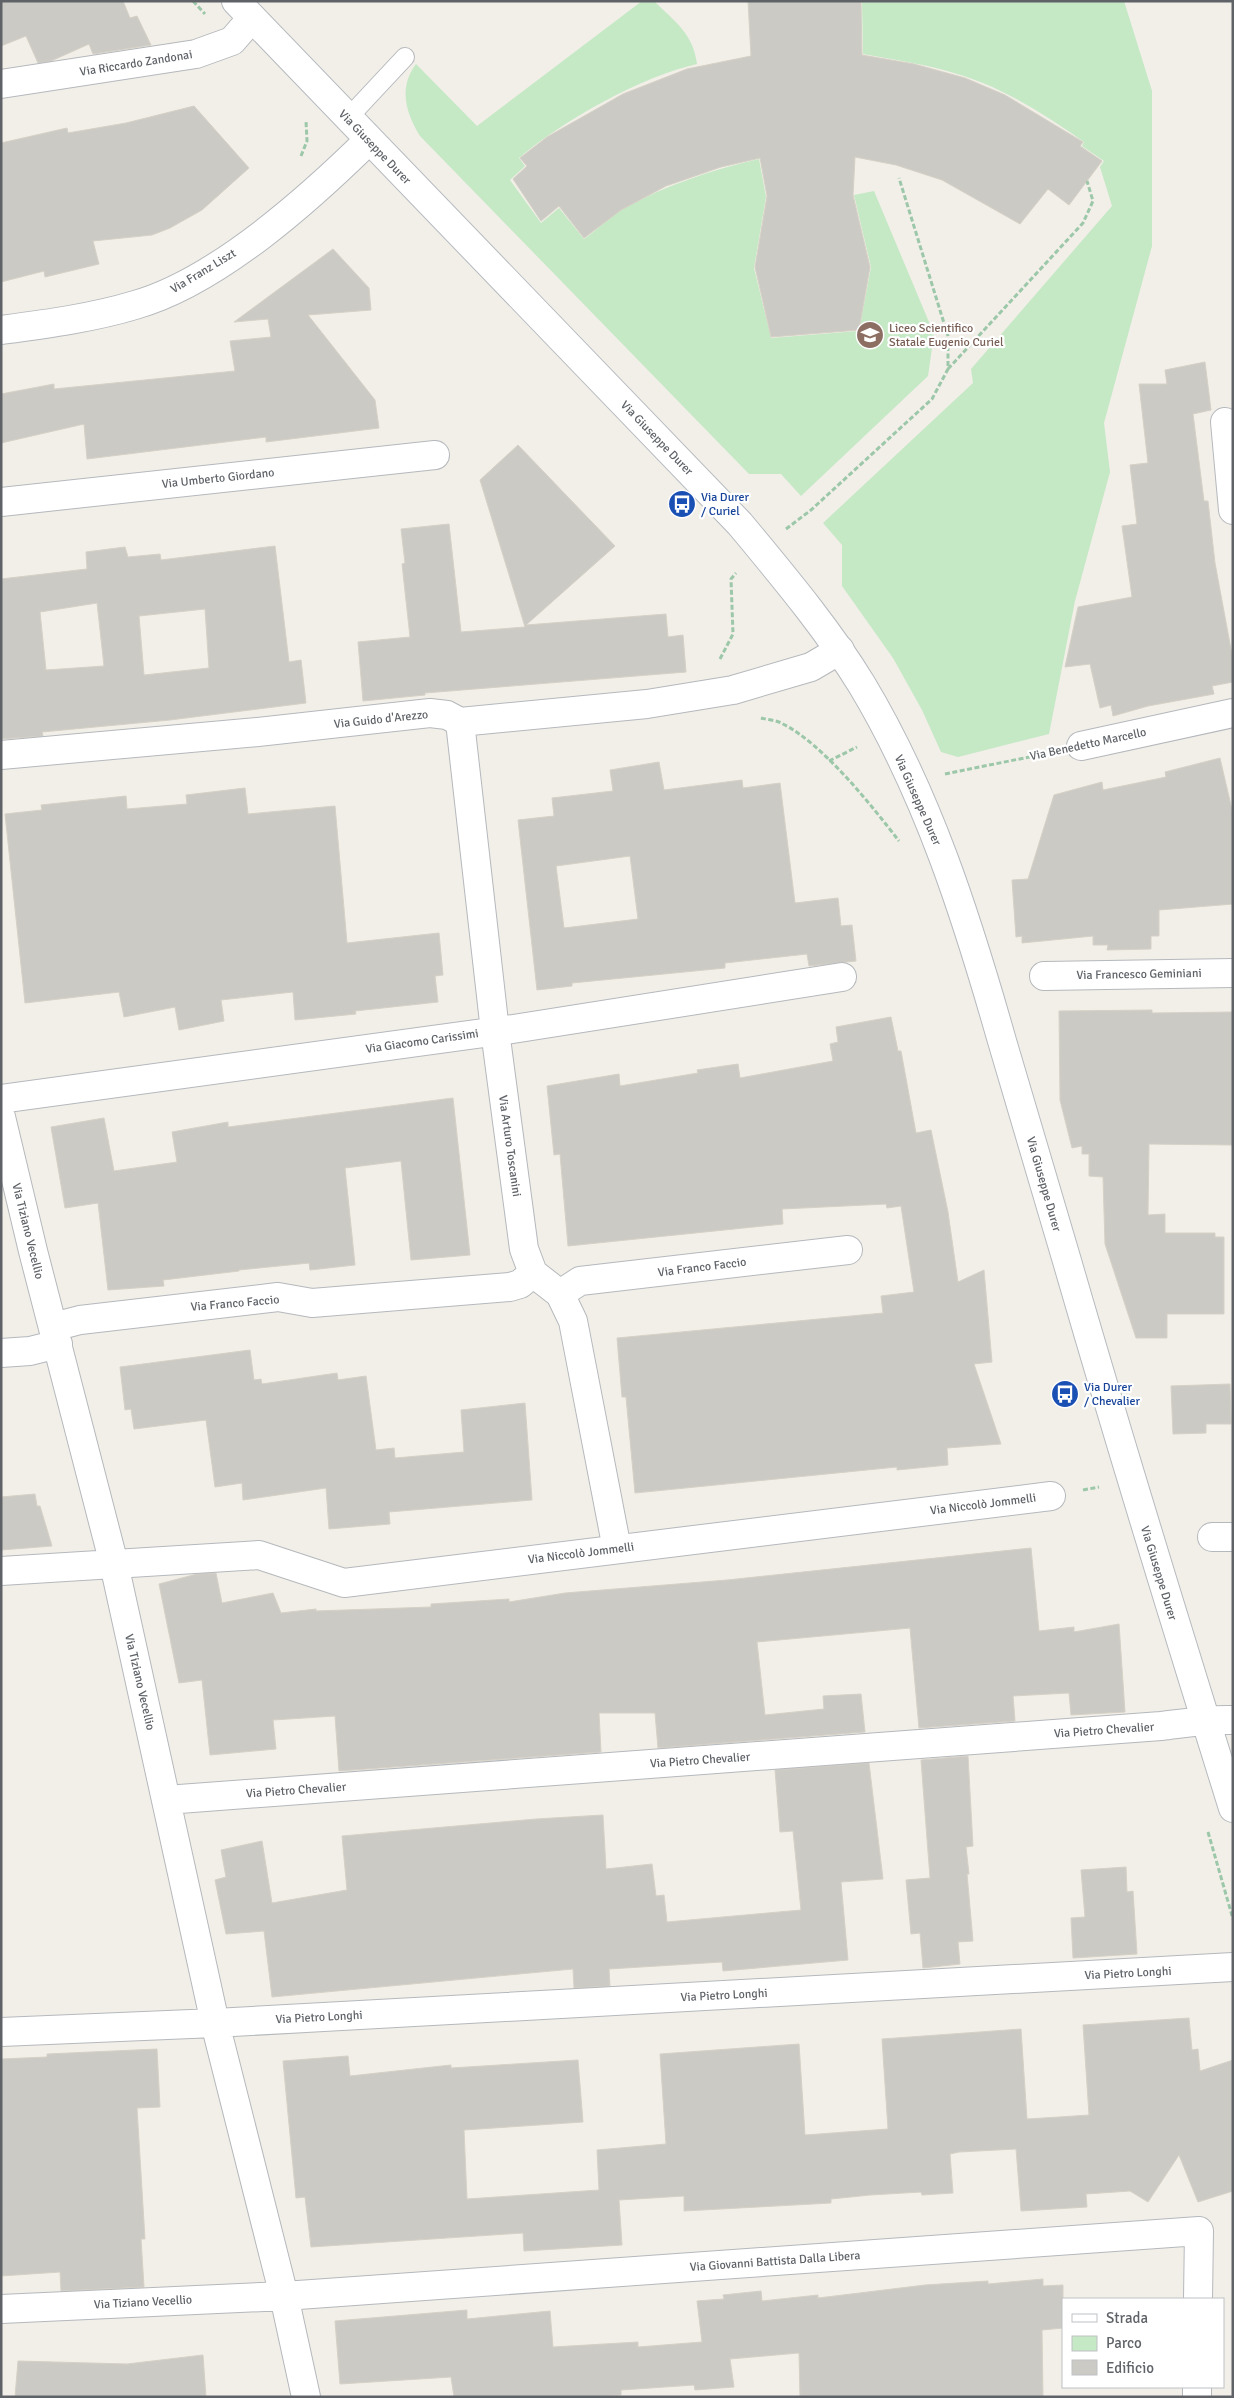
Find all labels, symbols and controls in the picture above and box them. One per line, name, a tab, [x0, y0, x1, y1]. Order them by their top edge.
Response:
street label: Via Riccardo Zandonai	[79, 47, 194, 80]
street label: Via Giuseppe Durer	[335, 107, 414, 188]
street label: Via Franz Liszt	[168, 246, 239, 297]
school or university icon: Liceo Scientifico Statale Eugenio Curiel	[855, 320, 885, 350]
place label: Liceo Scientifico Statale Eugenio Curiel	[889, 321, 1004, 350]
street label: Via Giuseppe Durer	[617, 398, 696, 479]
street label: Via Umberto Giordano	[161, 465, 275, 492]
bus stop icon: Via Durer / Curiel	[667, 489, 697, 519]
place label: Via Durer / Curiel	[701, 490, 749, 519]
street label: Via Guido d'Arezzo	[333, 707, 429, 732]
street label: Via Benedetto Marcello	[1028, 725, 1148, 764]
street label: Via Giuseppe Durer	[891, 752, 945, 849]
street label: Via Francesco Geminiani	[1076, 966, 1202, 983]
street label: Via Giacomo Carissimi	[365, 1026, 479, 1057]
street label: Via Arturo Toscanini	[495, 1094, 524, 1198]
street label: Via Giuseppe Durer	[1023, 1135, 1064, 1234]
street label: Via Tiziano Vecellio	[8, 1182, 47, 1281]
street label: Via Franco Faccio	[657, 1255, 747, 1280]
street label: Via Franco Faccio	[190, 1292, 280, 1315]
bus stop icon: Via Durer / Chevalier	[1050, 1379, 1080, 1409]
place label: Via Durer / Chevalier	[1084, 1380, 1141, 1409]
street label: Via Niccolò Jommelli	[929, 1491, 1037, 1518]
street label: Via Giuseppe Durer	[1137, 1524, 1180, 1623]
street label: Via Niccolò Jommelli	[527, 1540, 635, 1567]
street label: Via Tiziano Vecellio	[121, 1632, 158, 1732]
street label: Via Pietro Chevalier	[1053, 1719, 1155, 1741]
street label: Via Pietro Chevalier	[649, 1749, 751, 1771]
street label: Via Pietro Chevalier	[245, 1779, 347, 1801]
street label: Via Pietro Longhi	[1084, 1964, 1172, 1983]
street label: Via Pietro Longhi	[680, 1986, 768, 2005]
street label: Via Pietro Longhi	[275, 2008, 363, 2027]
street label: Via Giovanni Battista Dalla Libera	[689, 2248, 861, 2275]
street label: Via Tiziano Vecellio	[94, 2292, 193, 2313]
legend	[1062, 2298, 1224, 2388]
text: Strada	[1106, 2309, 1148, 2327]
text: Parco	[1106, 2334, 1142, 2352]
text: Edificio	[1106, 2359, 1154, 2377]

